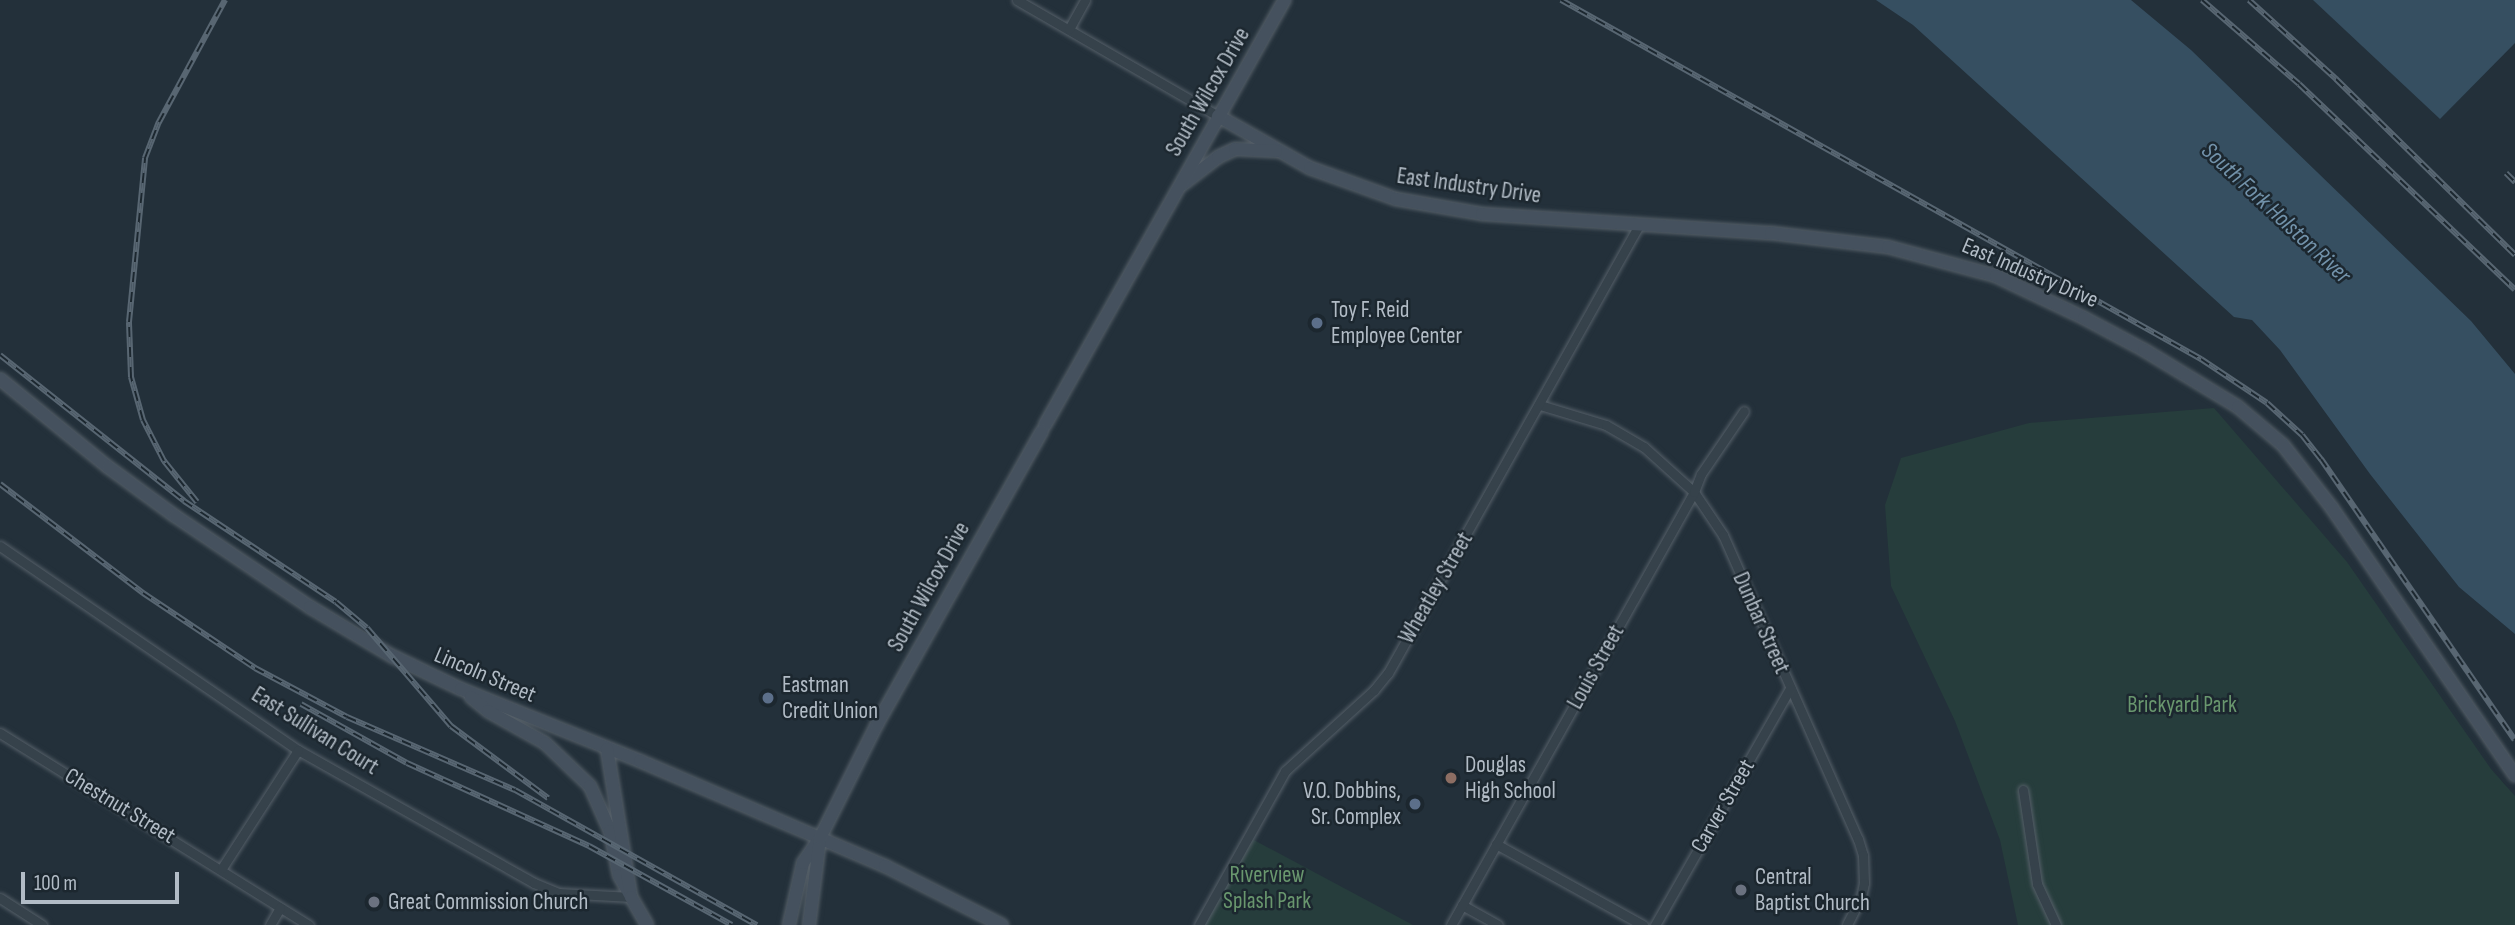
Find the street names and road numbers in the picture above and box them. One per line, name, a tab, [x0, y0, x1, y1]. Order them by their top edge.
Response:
street label: South Wilcox Drive	[1160, 23, 1256, 161]
street label: East Industry Drive	[1395, 162, 1543, 210]
street label: East Industry Drive	[1958, 232, 2102, 314]
street label: South Wilcox Drive	[882, 517, 976, 657]
street label: Wheatley Street	[1393, 527, 1479, 649]
street label: Dunbar Street	[1726, 568, 1796, 678]
street label: Louis Street	[1562, 620, 1630, 714]
street label: Lincoln Street	[430, 641, 540, 709]
street label: East Sullivan Court	[246, 681, 384, 781]
street label: Carver Street	[1685, 754, 1761, 858]
street label: Chestnut Street	[60, 762, 180, 850]

